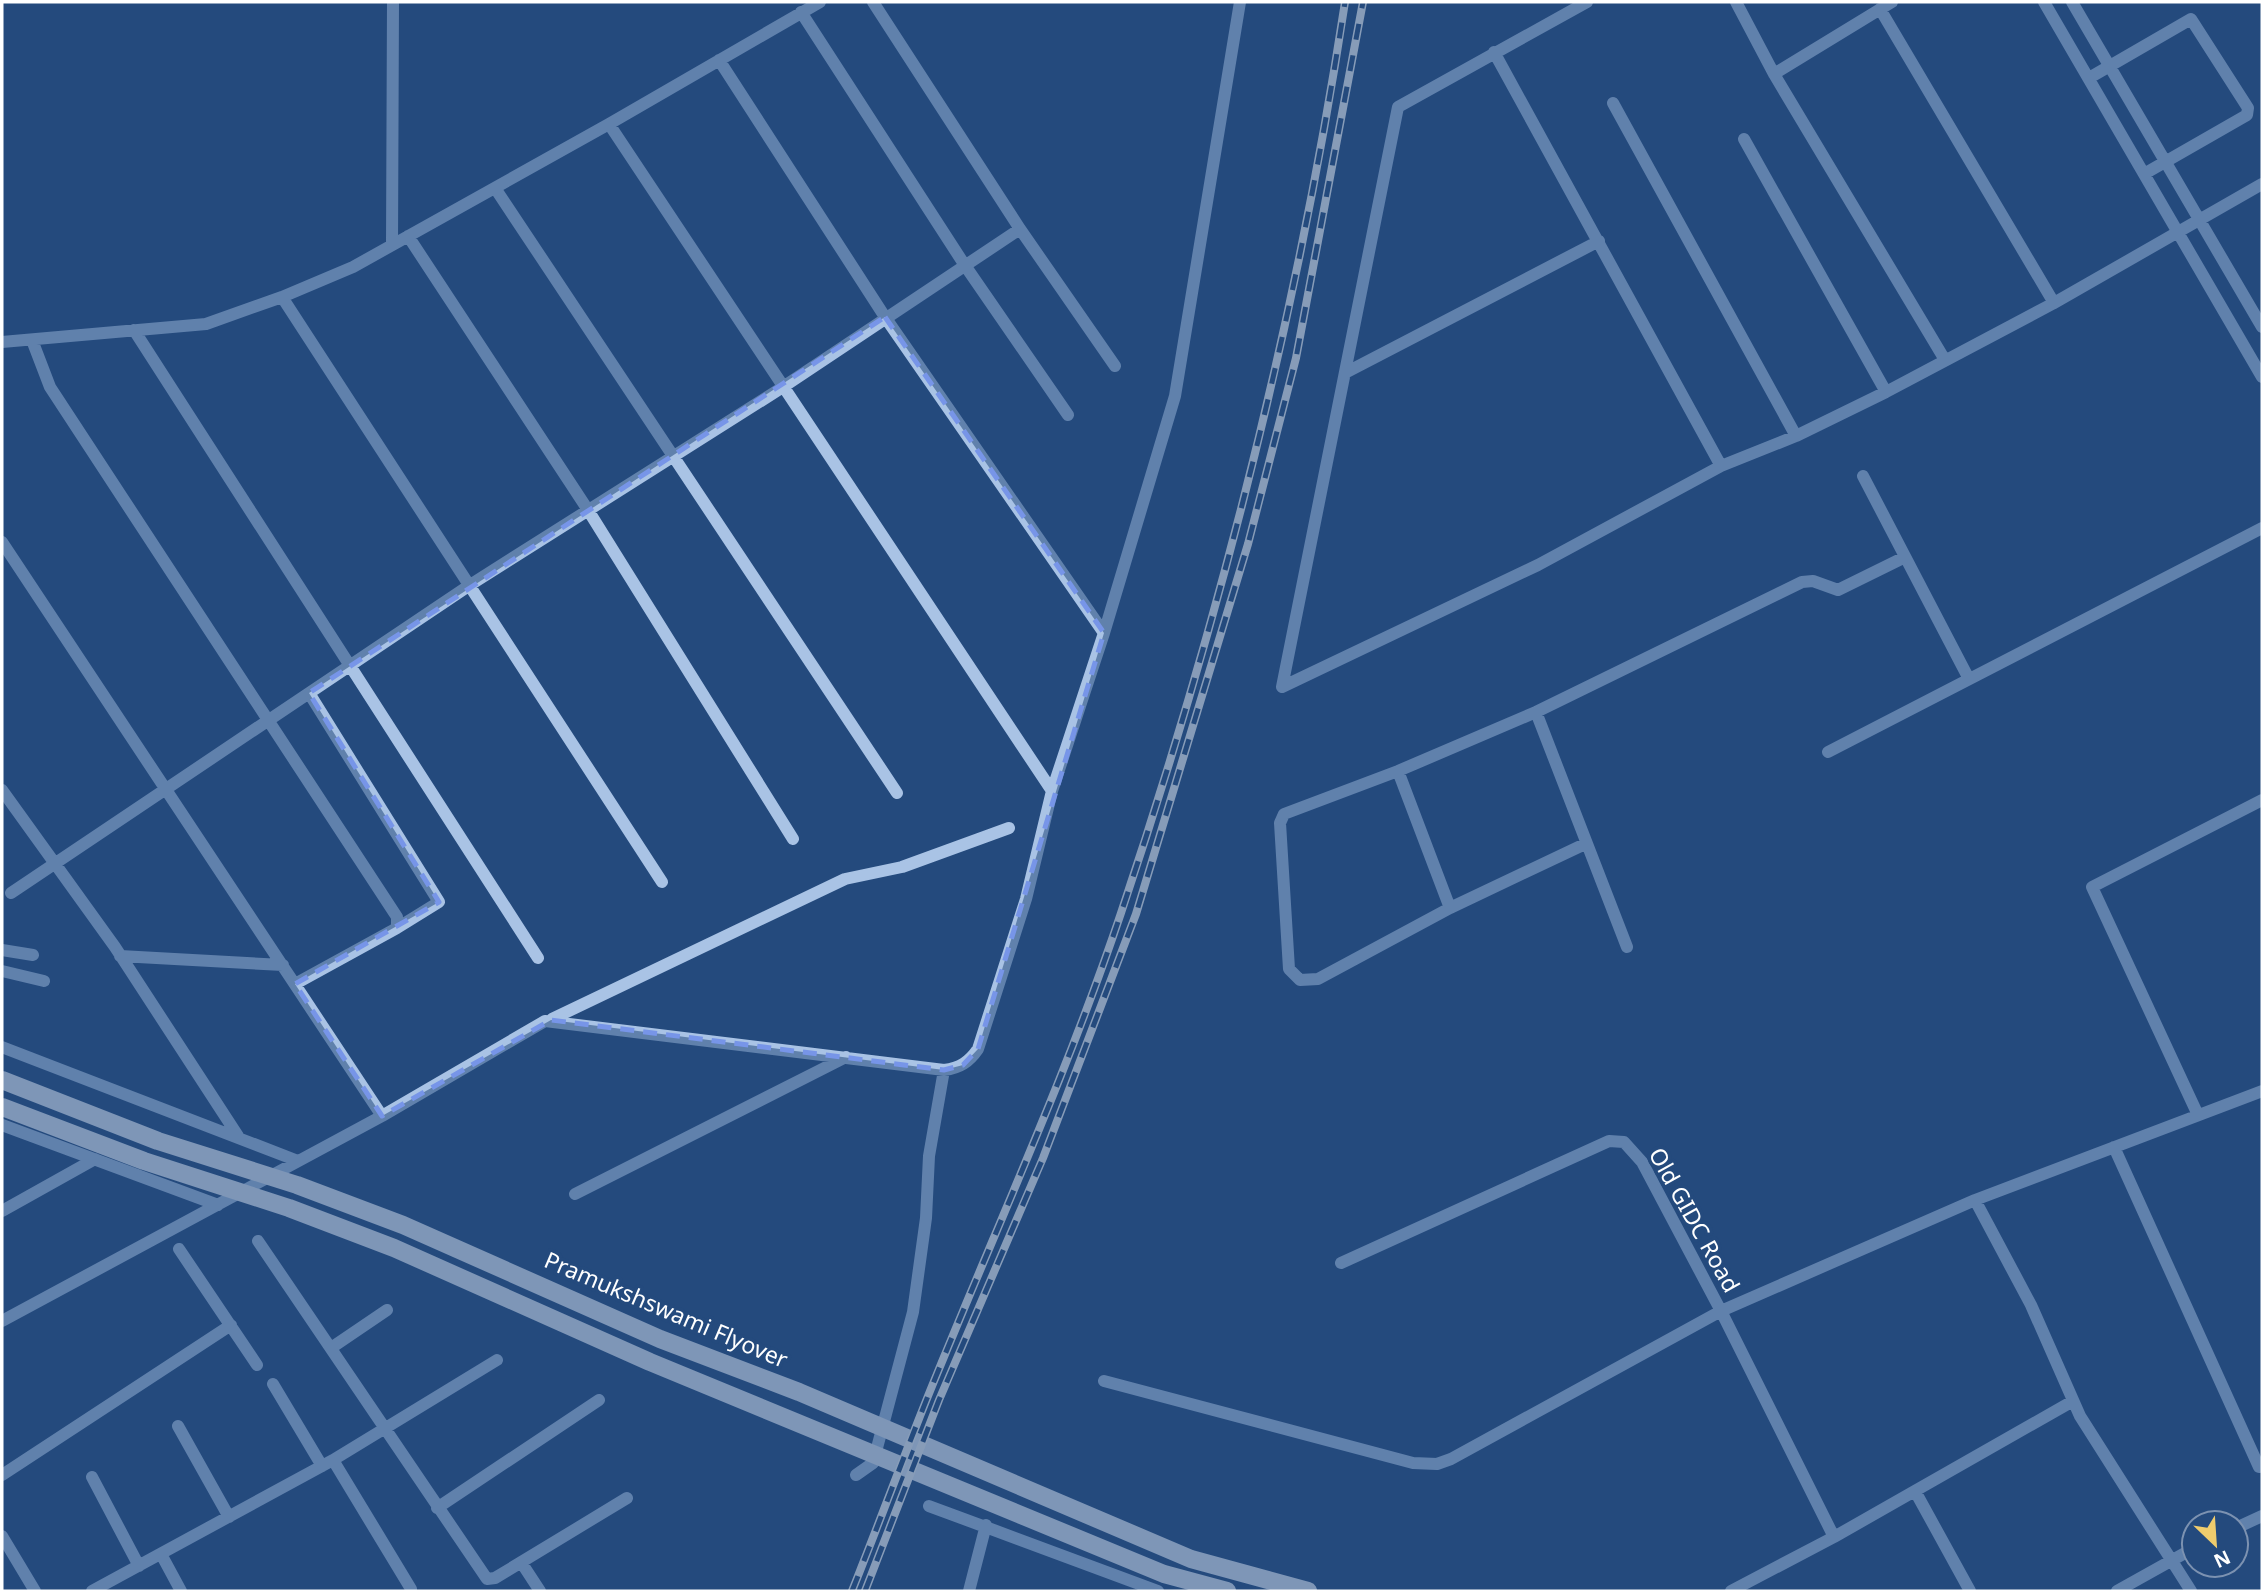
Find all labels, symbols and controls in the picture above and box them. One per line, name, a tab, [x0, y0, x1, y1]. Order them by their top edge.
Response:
street label: Old GIDC Road	[1642, 1141, 1748, 1298]
street label: Pramukshswami Flyover	[540, 1243, 794, 1375]
north arrow	[2180, 1509, 2250, 1579]
text: N	[2210, 1544, 2235, 1574]

